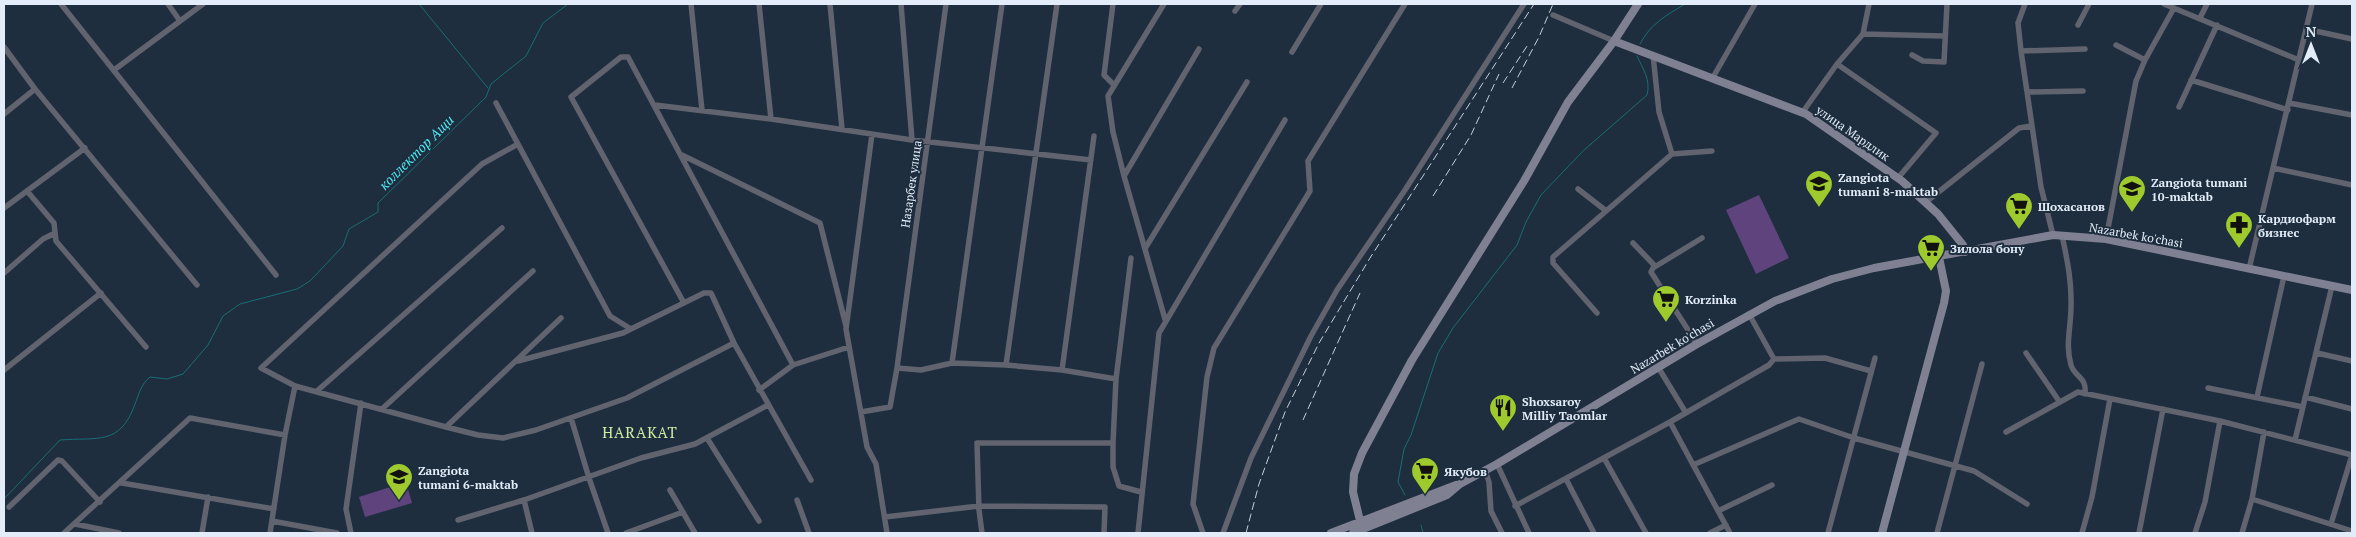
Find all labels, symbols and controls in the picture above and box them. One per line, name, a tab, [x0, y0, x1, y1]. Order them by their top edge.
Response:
north arrow	[2286, 20, 2336, 70]
text: N	[2306, 22, 2317, 41]
street label: улица Мардлик	[1813, 102, 1893, 164]
water label: коллектор Ащи	[374, 110, 458, 194]
street label: Назарбек улица	[897, 139, 925, 229]
school or university icon: Zangiota tumani 8-maktab	[1804, 169, 1834, 208]
place label: Zangiota tumani 8-maktab	[1838, 170, 1938, 199]
school or university icon: Zangiota tumani 10-maktab	[2117, 174, 2147, 213]
place label: Zangiota tumani 10-maktab	[2151, 175, 2247, 204]
supermarket icon: Шохасанов	[2004, 191, 2034, 230]
place label: Шохасанов	[2038, 199, 2105, 214]
pharmacy icon: Кардиофарм бизнес	[2224, 210, 2254, 249]
place label: Кардиофарм бизнес	[2258, 211, 2336, 240]
street label: Nazarbek ko'chasi	[2088, 219, 2184, 251]
supermarket icon: Зилола бону	[1916, 233, 1946, 272]
place label: Зилола бону	[1950, 241, 2025, 256]
supermarket icon: Korzinka	[1651, 284, 1681, 323]
place label: Korzinka	[1685, 292, 1737, 307]
street label: Nazarbek ko'chasi	[1627, 315, 1717, 377]
restaurant icon: Shoxsaroy Milliy Taomlar	[1488, 393, 1518, 432]
place label: Shoxsaroy Milliy Taomlar	[1522, 394, 1608, 423]
district label: HARAKAT	[602, 422, 678, 442]
supermarket icon: Якубов	[1410, 456, 1440, 495]
school or university icon: Zangiota tumani 6-maktab	[384, 462, 414, 501]
place label: Zangiota tumani 6-maktab	[418, 463, 518, 492]
place label: Якубов	[1444, 464, 1487, 479]

